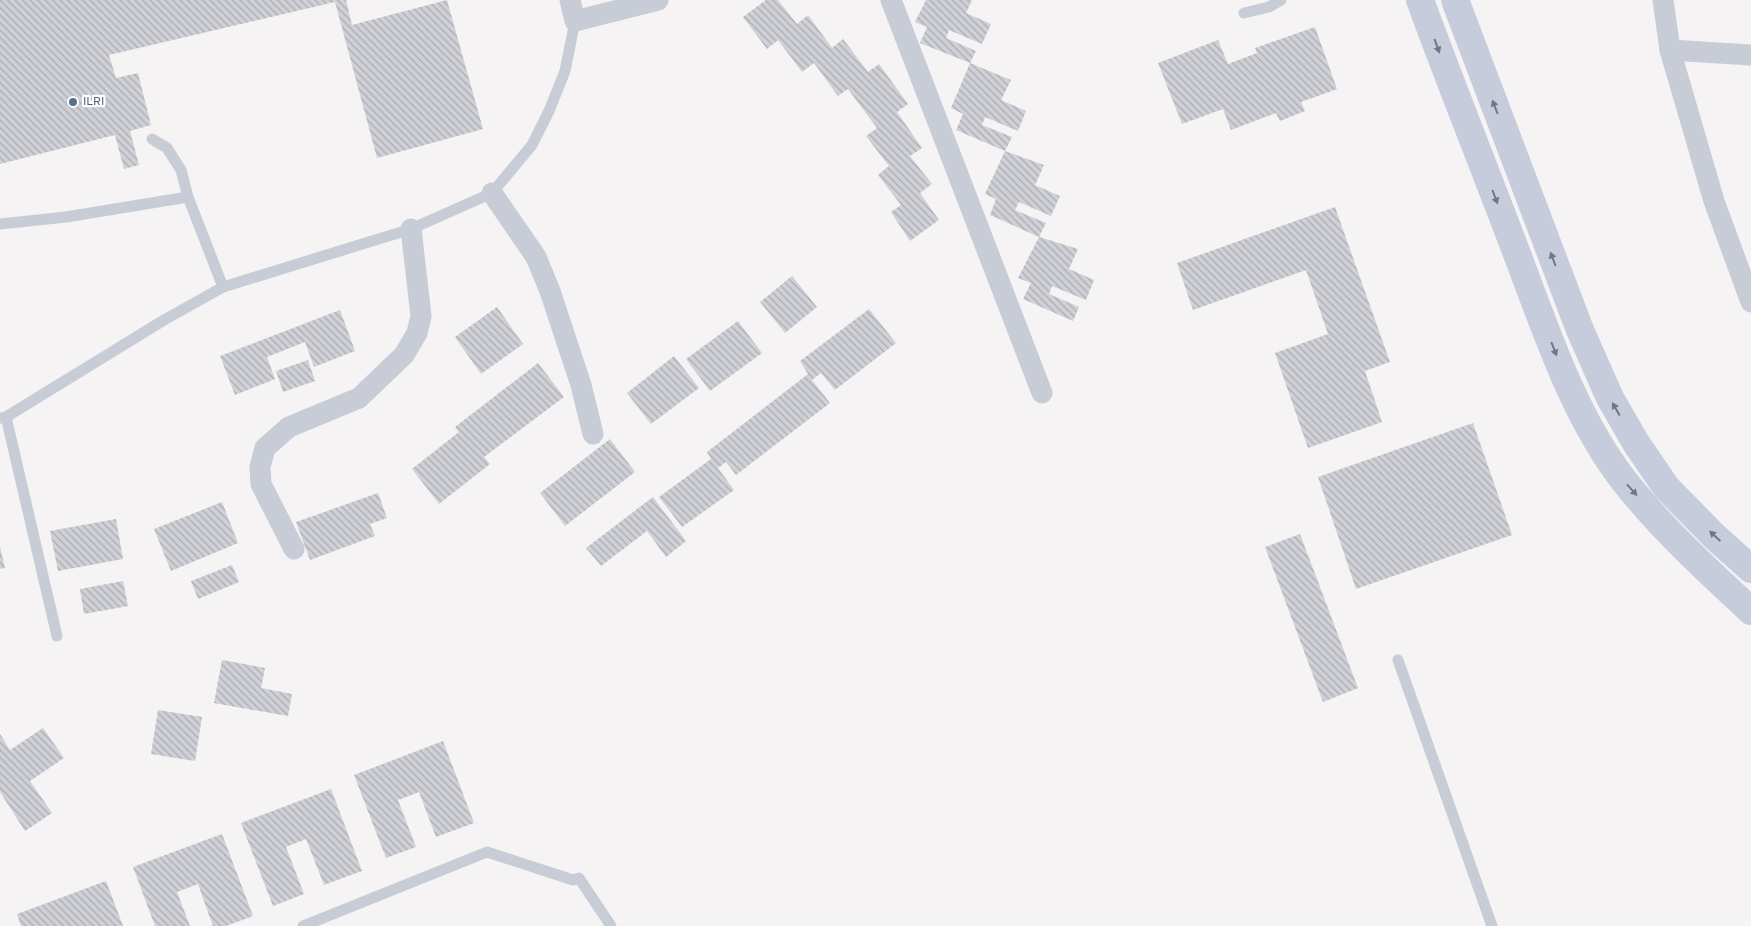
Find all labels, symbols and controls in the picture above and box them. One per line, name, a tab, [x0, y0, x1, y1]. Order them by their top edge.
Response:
one-way arrow	[1433, 39, 1441, 54]
place label: ILRI	[83, 94, 104, 110]
marker: ILRI	[67, 96, 79, 108]
one-way arrow	[1491, 99, 1499, 114]
one-way arrow	[1492, 190, 1500, 205]
one-way arrow	[1549, 251, 1557, 266]
one-way arrow	[1550, 342, 1558, 357]
one-way arrow	[1612, 401, 1620, 416]
one-way arrow	[1627, 484, 1638, 497]
one-way arrow	[1709, 530, 1721, 542]

